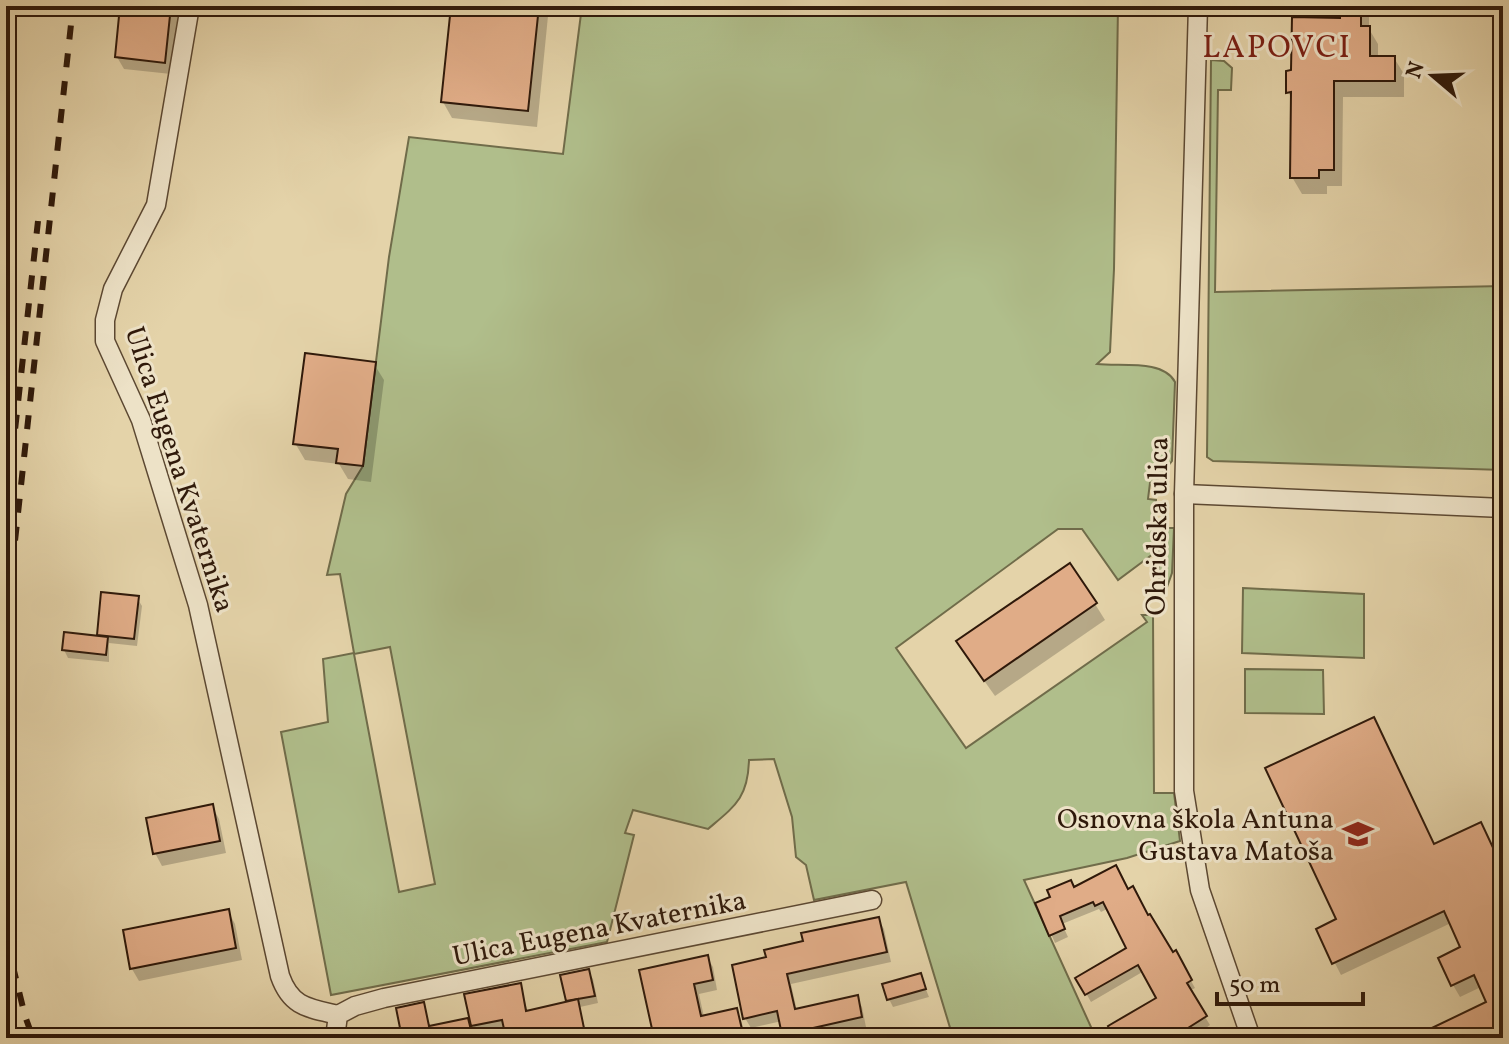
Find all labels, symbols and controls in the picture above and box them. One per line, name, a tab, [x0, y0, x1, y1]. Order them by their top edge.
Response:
district label: LAPOVCI	[1202, 27, 1352, 71]
north arrow	[1393, 36, 1473, 116]
text: N	[1399, 58, 1434, 83]
street label: Ulica Eugena Kvaternika	[114, 322, 243, 618]
street label: Ohridska ulica	[1137, 436, 1180, 616]
place label: Osnovna škola Antuna Gustava Matoša	[1057, 801, 1334, 872]
school or university icon: Osnovna škola Antuna Gustava Matoša	[1341, 817, 1375, 851]
street label: Ulica Eugena Kvaternika	[449, 882, 750, 977]
scale bar	[1217, 956, 1363, 1006]
text: 50 m	[1229, 969, 1281, 1003]

